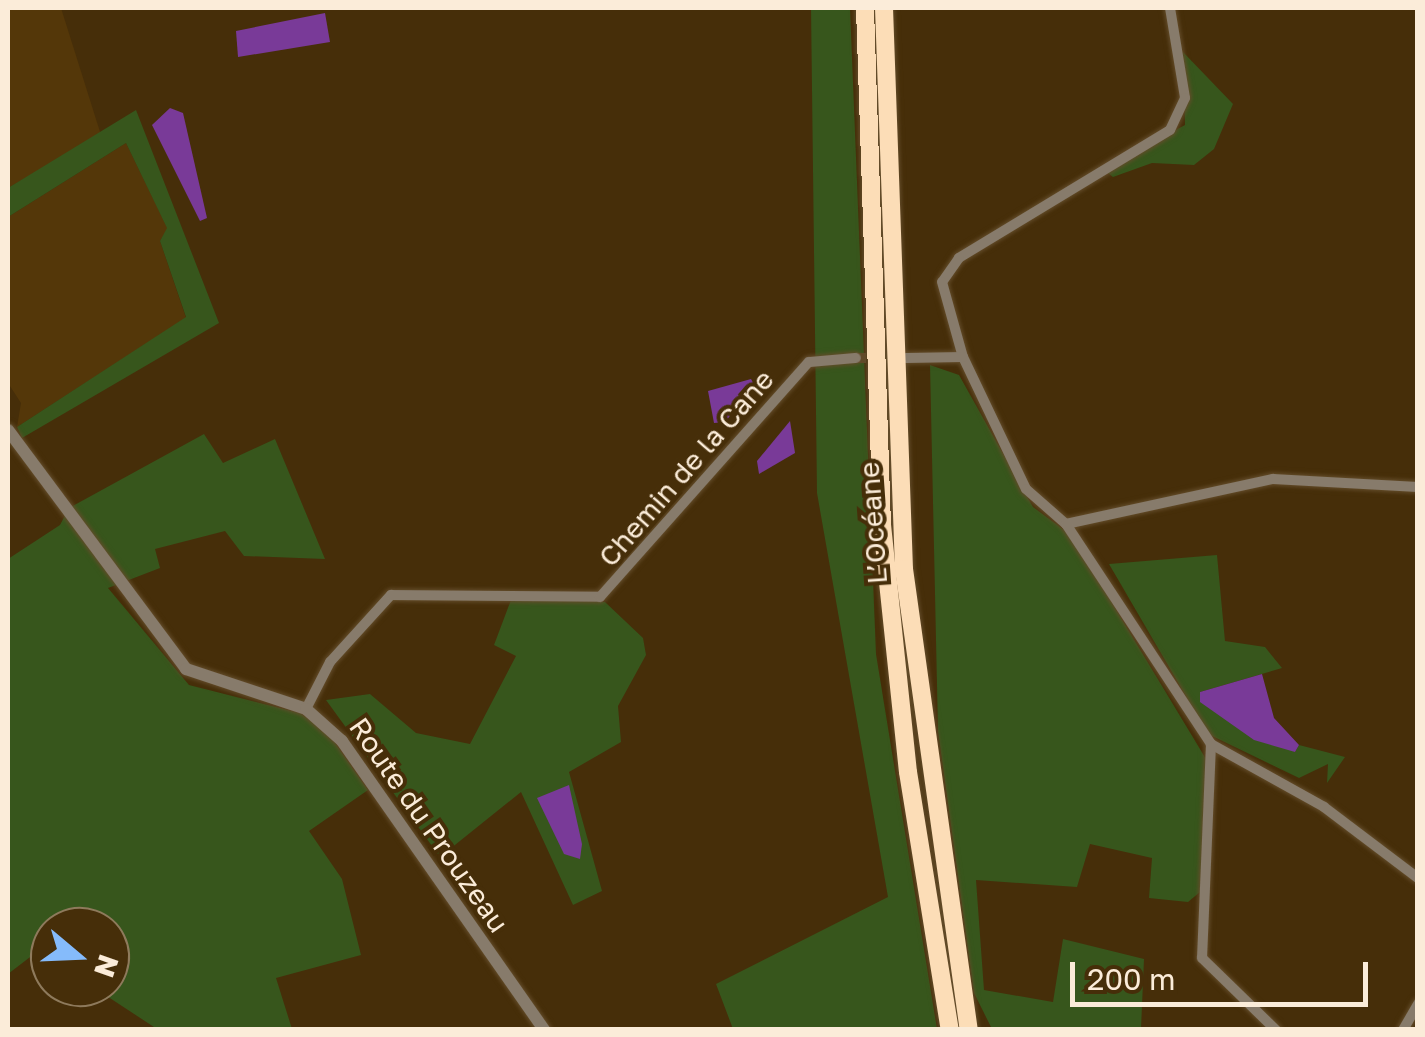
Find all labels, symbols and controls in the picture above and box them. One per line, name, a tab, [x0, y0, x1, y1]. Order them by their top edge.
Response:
street label: Chemin de la Cane	[591, 363, 781, 573]
street label: L’Océane	[852, 461, 894, 585]
street label: Route du Prouzeau	[342, 711, 516, 939]
north arrow	[30, 907, 130, 1007]
scale bar	[1075, 942, 1372, 1004]
text: N	[88, 951, 126, 982]
text: 200 m	[1087, 961, 1176, 997]

